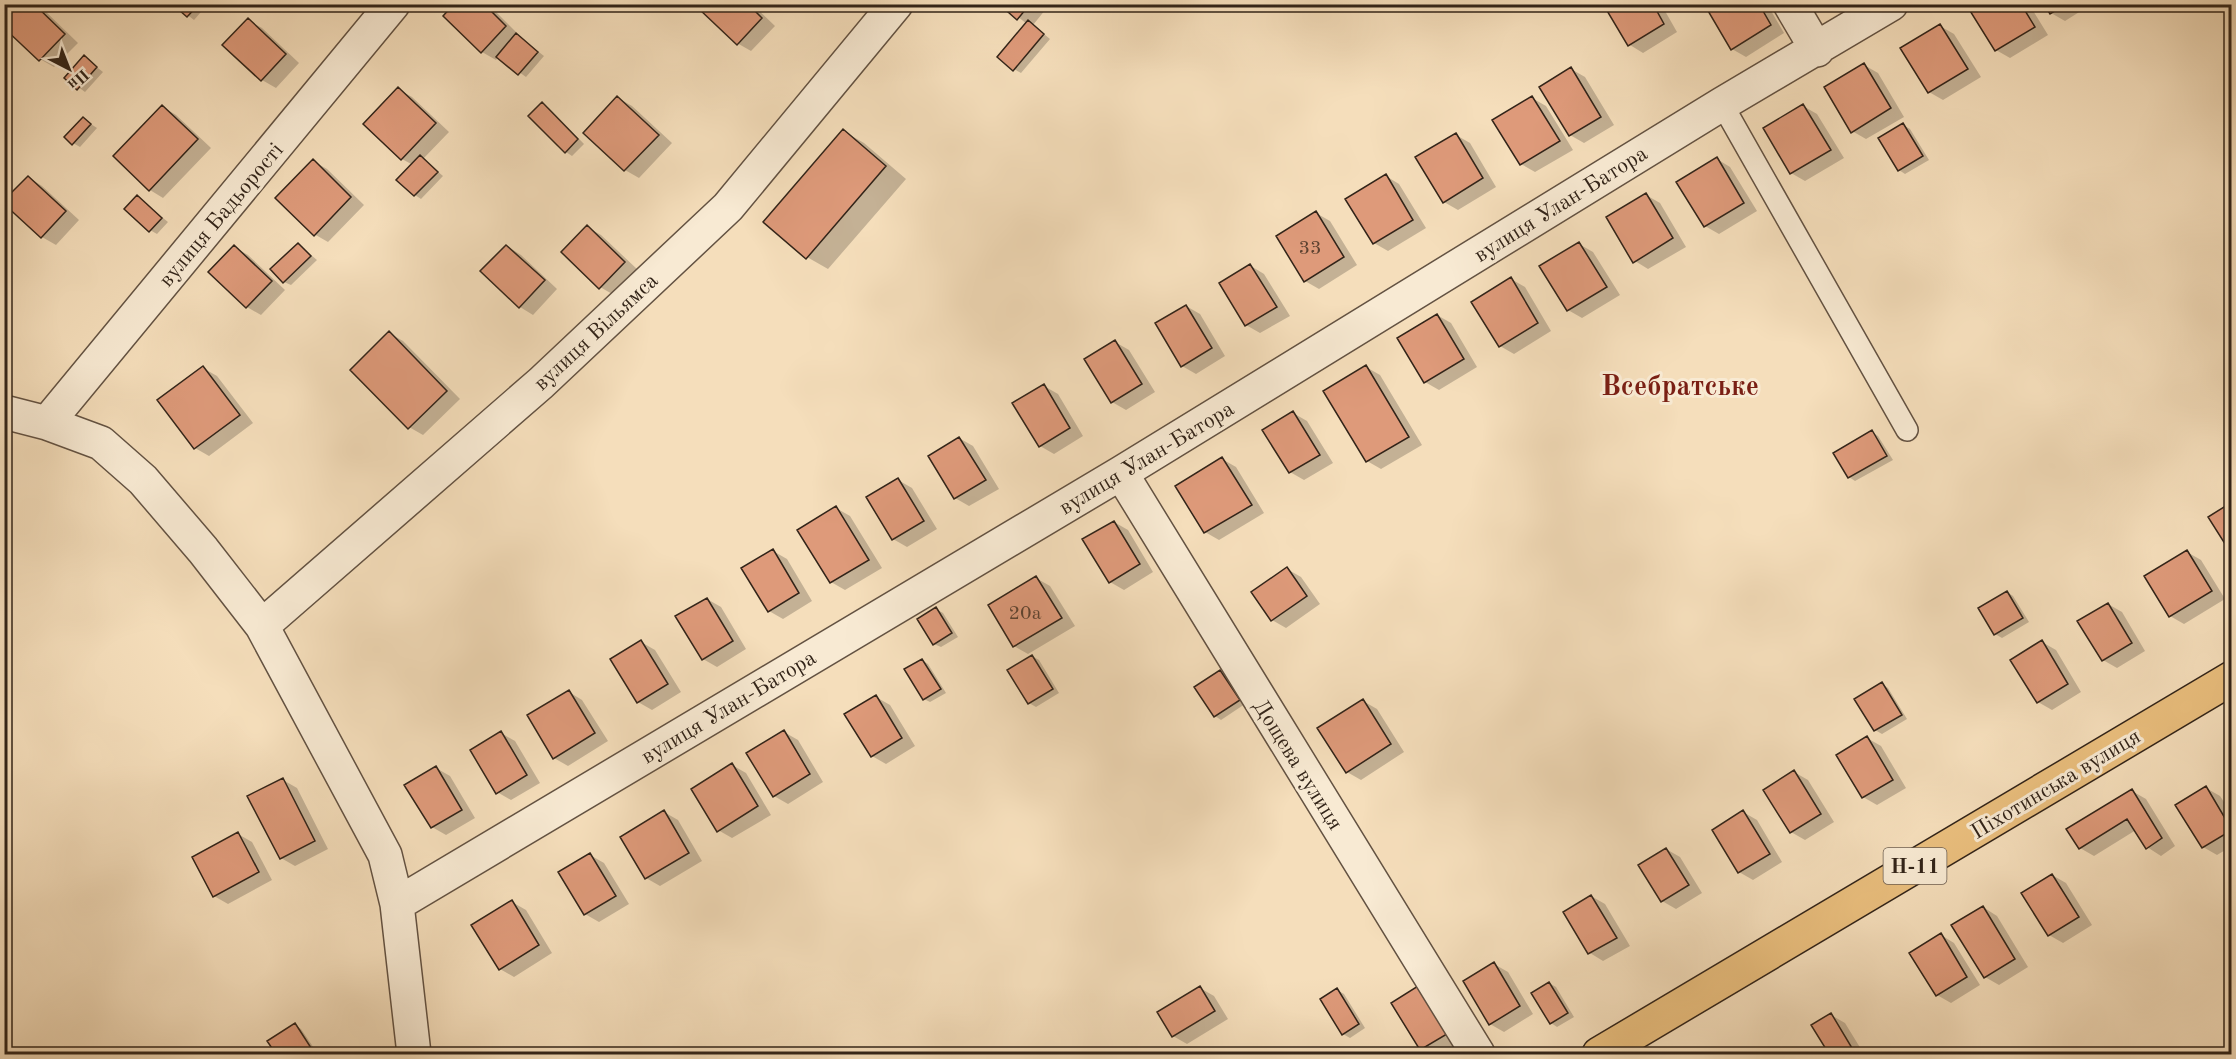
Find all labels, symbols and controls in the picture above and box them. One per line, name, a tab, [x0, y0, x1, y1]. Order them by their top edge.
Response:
north arrow	[39, 39, 99, 99]
text: Пн	[64, 65, 91, 92]
street label: вулиця Бадьорості	[155, 139, 288, 291]
street label: вулиця Улан-Батора	[1471, 142, 1652, 267]
house number: 33	[1298, 239, 1322, 259]
street label: вулиця Вільямса	[530, 270, 663, 395]
district label: Всебратське	[1601, 374, 1759, 402]
street label: вулиця Улан-Батора	[1056, 398, 1238, 520]
house number: 20а	[1008, 604, 1042, 624]
street label: вулиця Улан-Батора	[638, 647, 820, 769]
street label: Дощева вулиця	[1248, 696, 1346, 834]
street label: Піхотинська вулиця	[1967, 725, 2145, 844]
road number: Н-11	[1884, 848, 1946, 884]

